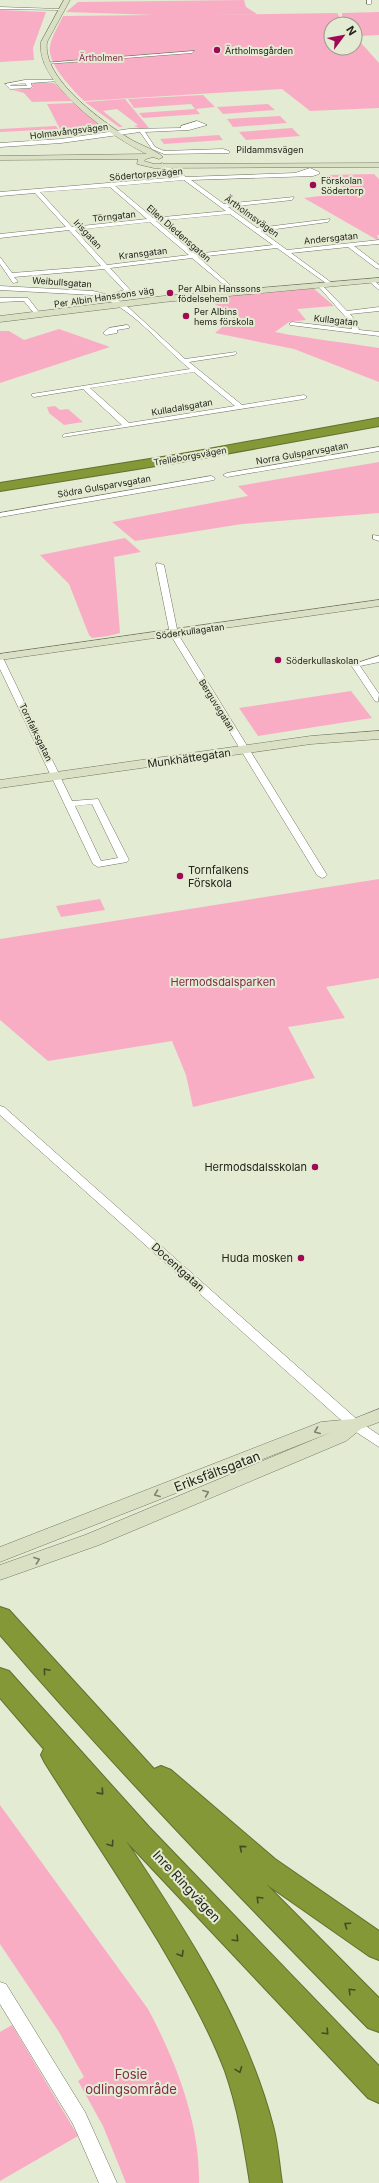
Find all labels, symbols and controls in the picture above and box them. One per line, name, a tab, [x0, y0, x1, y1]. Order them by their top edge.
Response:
north arrow	[323, 16, 363, 56]
text: N	[343, 23, 360, 38]
marker: Ärtholmsgården	[212, 45, 222, 55]
place label: Ärtholmsgården	[225, 45, 293, 56]
park label: Ärtholmen	[79, 52, 123, 63]
street label: Holmavångsvägen	[29, 121, 109, 141]
street label: Pildammsvägen	[236, 144, 304, 155]
street label: Södertorpsvägen	[109, 165, 183, 183]
place label: Förskolan Södertorp	[321, 175, 364, 196]
marker: Förskolan Södertorp	[308, 180, 318, 190]
street label: Ärtholmsvägen	[223, 193, 281, 239]
street label: Ellen Diedensgatan	[145, 202, 213, 264]
street label: Törngatan	[92, 208, 136, 224]
street label: Irisgatan	[71, 217, 105, 251]
street label: Andersgatan	[303, 230, 359, 246]
street label: Kransgatan	[118, 245, 168, 261]
street label: Weibullsgatan	[32, 274, 92, 290]
place label: Per Albin Hanssons födelsehem	[178, 283, 261, 304]
street label: Per Albin Hanssons väg	[53, 285, 155, 309]
marker: Per Albin Hanssons födelsehem	[165, 288, 175, 298]
place label: Per Albins hems förskola	[194, 306, 254, 327]
marker: Per Albins hems förskola	[181, 311, 191, 321]
street label: Kullagatan	[313, 312, 359, 328]
street label: Kulladalsgatan	[151, 396, 213, 418]
street label: Norra Gulsparvsgatan	[255, 439, 349, 467]
street label: Trelleborgsvägen	[153, 444, 227, 468]
street label: Södra Gulsparvsgatan	[56, 472, 152, 500]
street label: Söderkullagatan	[155, 621, 225, 641]
marker: Söderkullaskolan	[273, 655, 283, 665]
place label: Söderkullaskolan	[286, 655, 359, 666]
street label: Berguvsgatan	[197, 677, 237, 733]
street label: Tornfalksgatan	[17, 701, 55, 763]
street label: Munkhättegatan	[146, 745, 232, 771]
place label: Tornfalkens Förskola	[188, 863, 249, 890]
marker: Tornfalkens Förskola	[175, 871, 185, 881]
park label: Hermodsdalsparken	[170, 975, 276, 989]
place label: Hermodsdalsskolan	[204, 1160, 307, 1174]
marker: Hermodsdalsskolan	[310, 1162, 320, 1172]
street label: Docentgatan	[149, 1240, 207, 1294]
place label: Huda mosken	[222, 1251, 293, 1265]
marker: Huda mosken	[296, 1253, 306, 1263]
one-way arrow	[314, 1426, 321, 1434]
street label: Eriksfältsgatan	[172, 1447, 262, 1495]
one-way arrow	[154, 1490, 161, 1498]
one-way arrow	[201, 1490, 209, 1498]
one-way arrow	[33, 1556, 40, 1565]
one-way arrow	[44, 1668, 51, 1676]
one-way arrow	[96, 1787, 103, 1794]
one-way arrow	[106, 1840, 114, 1847]
one-way arrow	[239, 1846, 247, 1853]
street label: Inre Ringvägen	[150, 1847, 224, 1925]
one-way arrow	[256, 1896, 264, 1904]
one-way arrow	[344, 1923, 351, 1930]
one-way arrow	[231, 1934, 239, 1942]
one-way arrow	[176, 1950, 183, 1957]
one-way arrow	[348, 1988, 356, 1996]
one-way arrow	[321, 2028, 328, 2035]
park label: Fosie odlingsområde	[85, 2066, 177, 2097]
one-way arrow	[234, 2066, 242, 2073]

